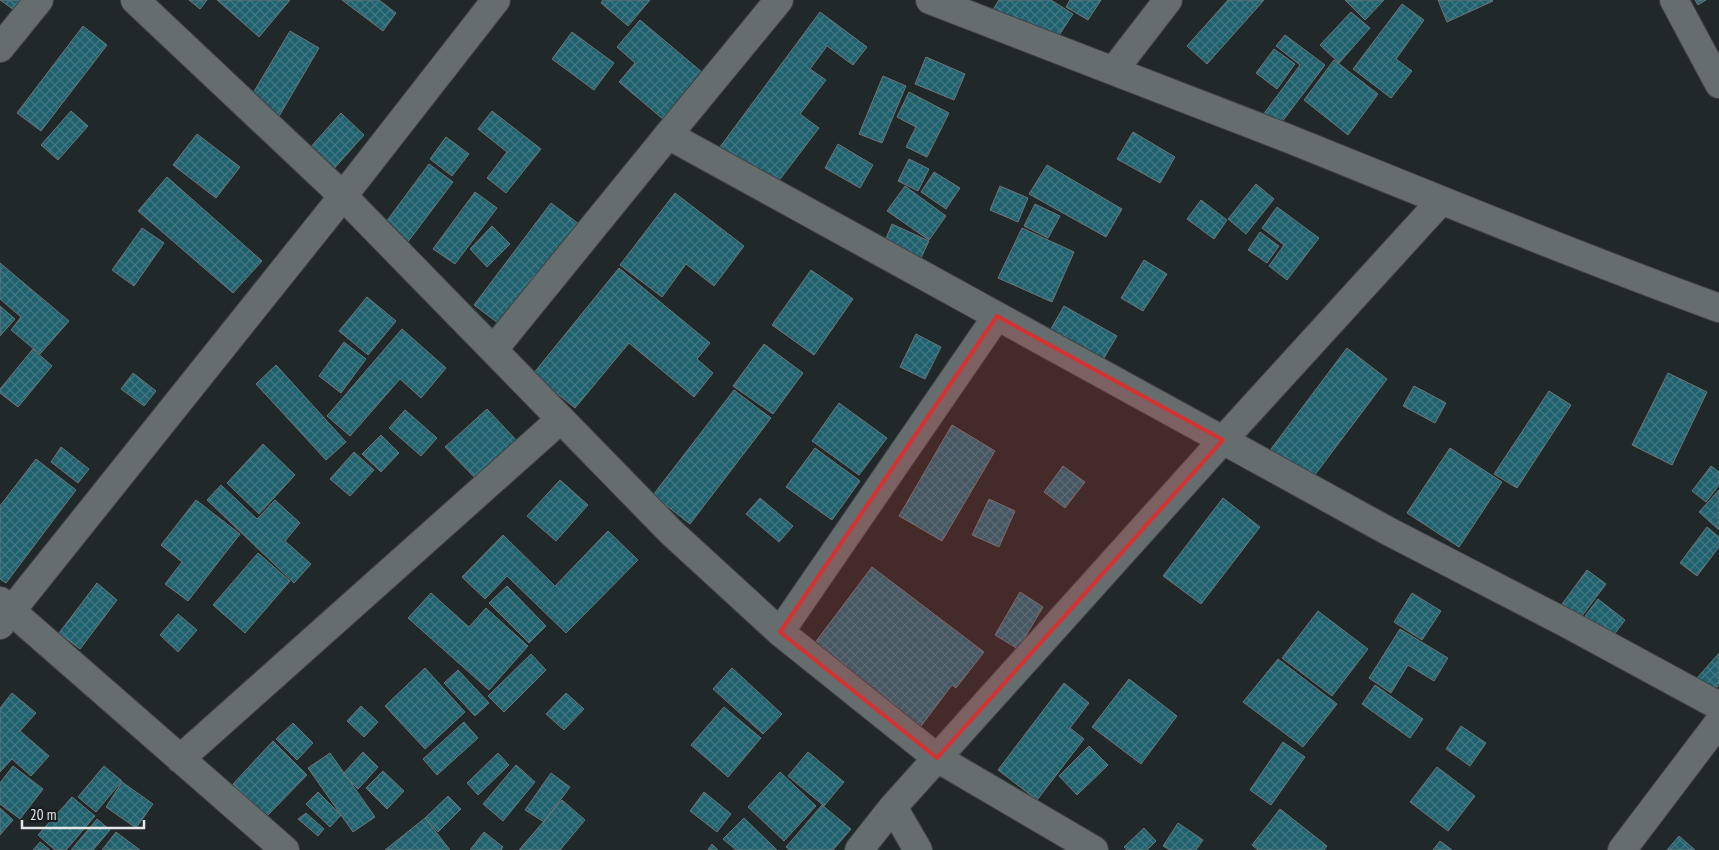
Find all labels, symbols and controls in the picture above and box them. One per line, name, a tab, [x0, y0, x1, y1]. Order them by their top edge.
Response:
scale bar	[22, 798, 145, 830]
text: 20 m	[30, 805, 56, 824]

